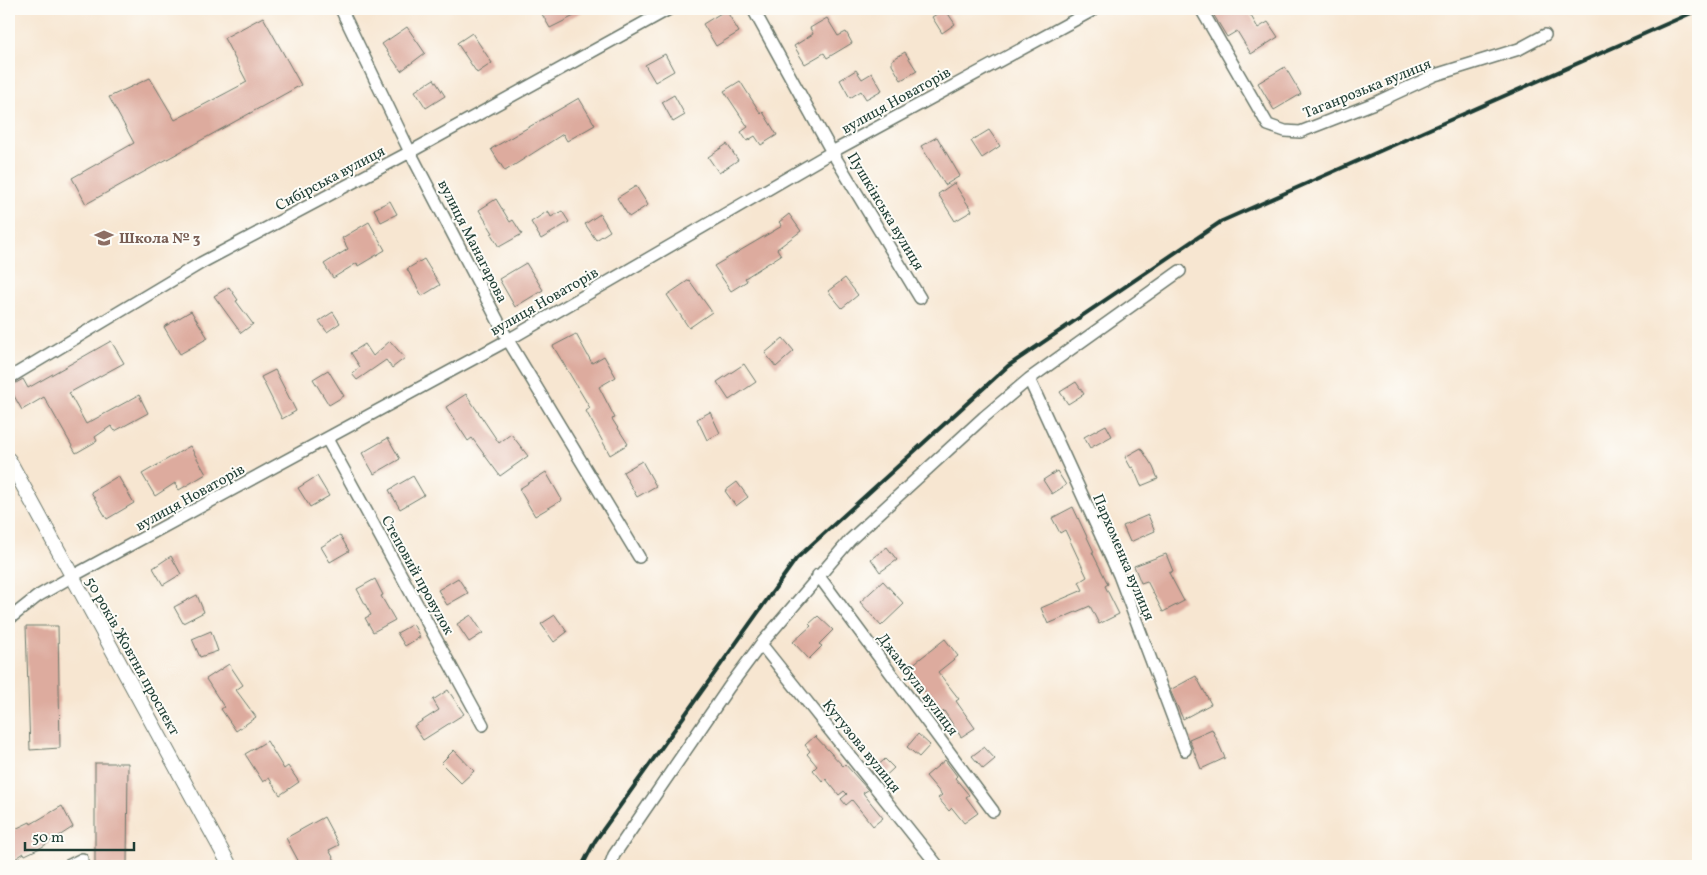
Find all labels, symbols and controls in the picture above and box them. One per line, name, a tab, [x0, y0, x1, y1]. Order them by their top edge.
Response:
street label: Таганрозька вулиця	[1300, 54, 1435, 125]
street label: вулиця Новаторів	[838, 63, 955, 140]
street label: Сибірська вулиця	[272, 141, 389, 217]
street label: Пушкінська вулиця	[841, 149, 928, 275]
street label: вулиця Манагарова	[432, 177, 512, 307]
school or university icon: Школа № 3	[93, 227, 115, 249]
place label: Школа № 3	[119, 229, 201, 250]
street label: вулиця Новаторів	[487, 263, 603, 342]
street label: вулиця Новаторів	[132, 460, 249, 537]
street label: Пархоменка вулиця	[1086, 491, 1159, 624]
street label: Степовий провулок	[375, 512, 458, 639]
street label: 50 років Жовтня проспект	[79, 574, 184, 740]
street label: Джамбула вулиця	[871, 629, 963, 741]
street label: Кутузова вулиця	[817, 696, 905, 798]
scale bar	[25, 820, 134, 852]
text: 50 m	[32, 828, 64, 849]

